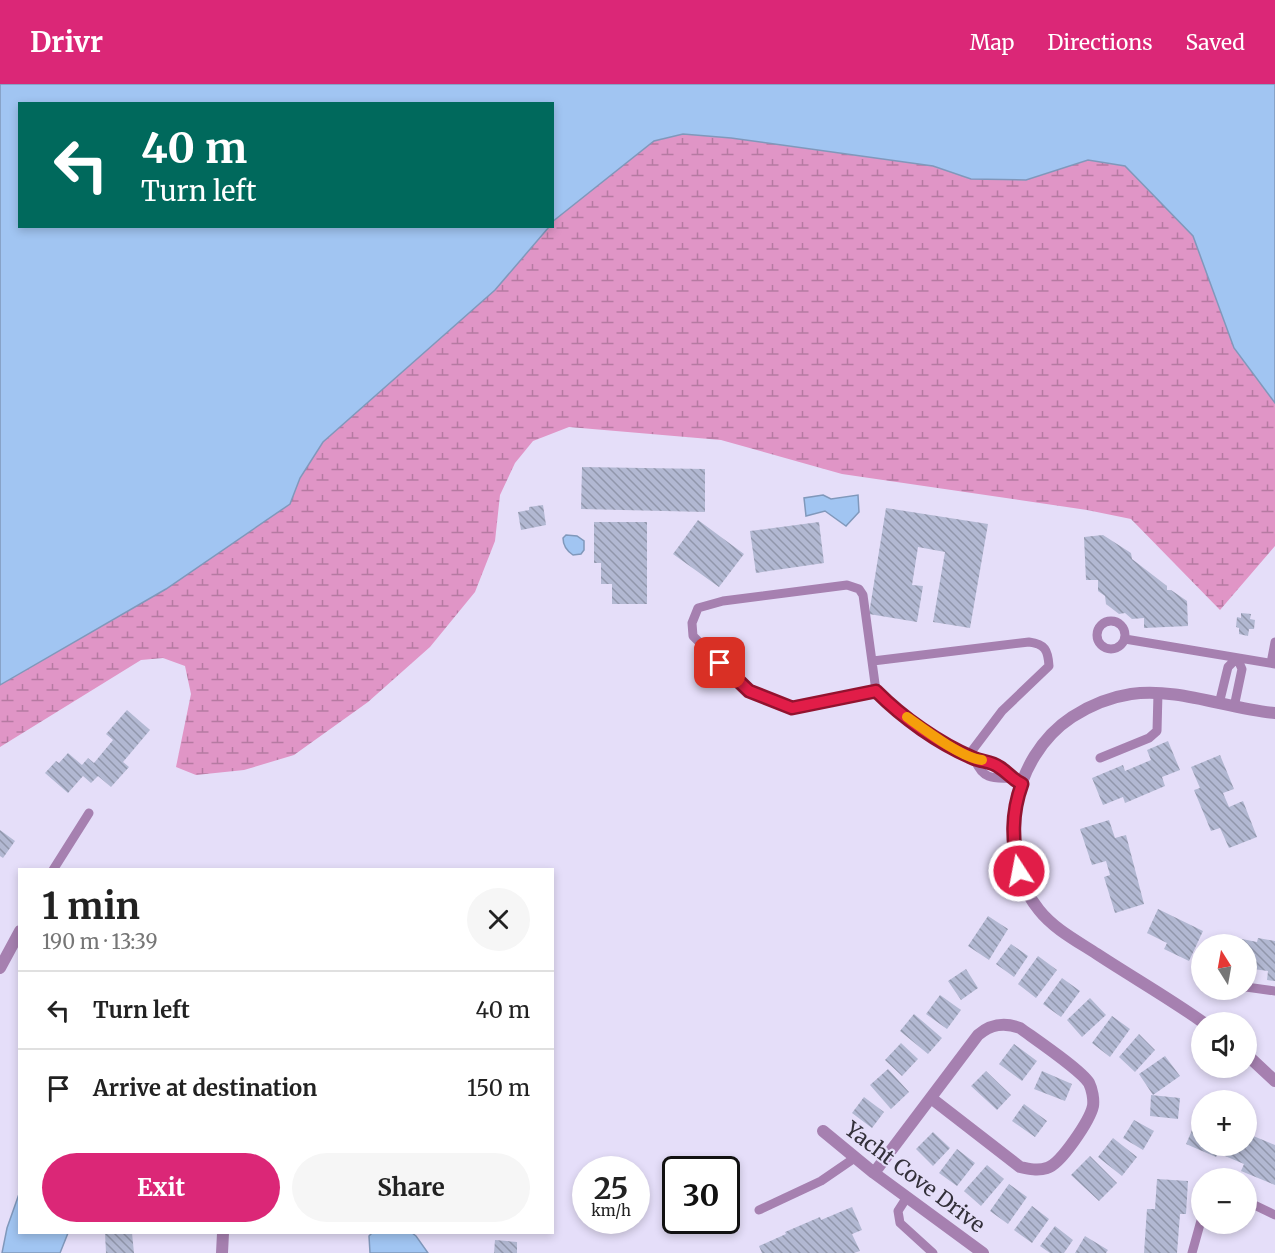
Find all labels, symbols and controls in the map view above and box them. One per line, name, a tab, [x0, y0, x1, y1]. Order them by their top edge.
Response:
text: Drivr	[30, 24, 103, 60]
text: Map	[970, 29, 1014, 56]
text: Directions	[1047, 29, 1152, 56]
text: Saved	[1185, 29, 1245, 56]
text: 40 m	[141, 122, 247, 174]
icon: left	[42, 126, 120, 204]
text: Turn left	[141, 174, 256, 208]
pin	[694, 637, 745, 688]
icon: arrive	[703, 646, 736, 679]
position arrow	[987, 839, 1051, 903]
text: 1 min	[42, 884, 140, 929]
button: close	[467, 888, 530, 951]
text: 190 m · 13:39	[42, 929, 158, 954]
north arrow	[1191, 934, 1257, 1000]
map controls	[1191, 934, 1257, 1234]
icon: left	[42, 994, 75, 1027]
text: Turn left	[93, 996, 190, 1024]
text: 40 m	[475, 996, 530, 1024]
button: sound	[1191, 1012, 1257, 1078]
icon: arrive	[42, 1072, 75, 1105]
text: Arrive at destination	[93, 1074, 317, 1102]
text: 150 m	[467, 1074, 530, 1102]
button: +	[1191, 1090, 1257, 1156]
street label: Yacht Cove Drive	[839, 1115, 990, 1238]
button: Exit	[42, 1153, 280, 1222]
button: Share	[292, 1153, 530, 1222]
speed limit sign: 30	[662, 1156, 740, 1234]
button: −	[1191, 1168, 1257, 1234]
text: 25	[594, 1169, 628, 1207]
text: km/h	[591, 1201, 631, 1220]

